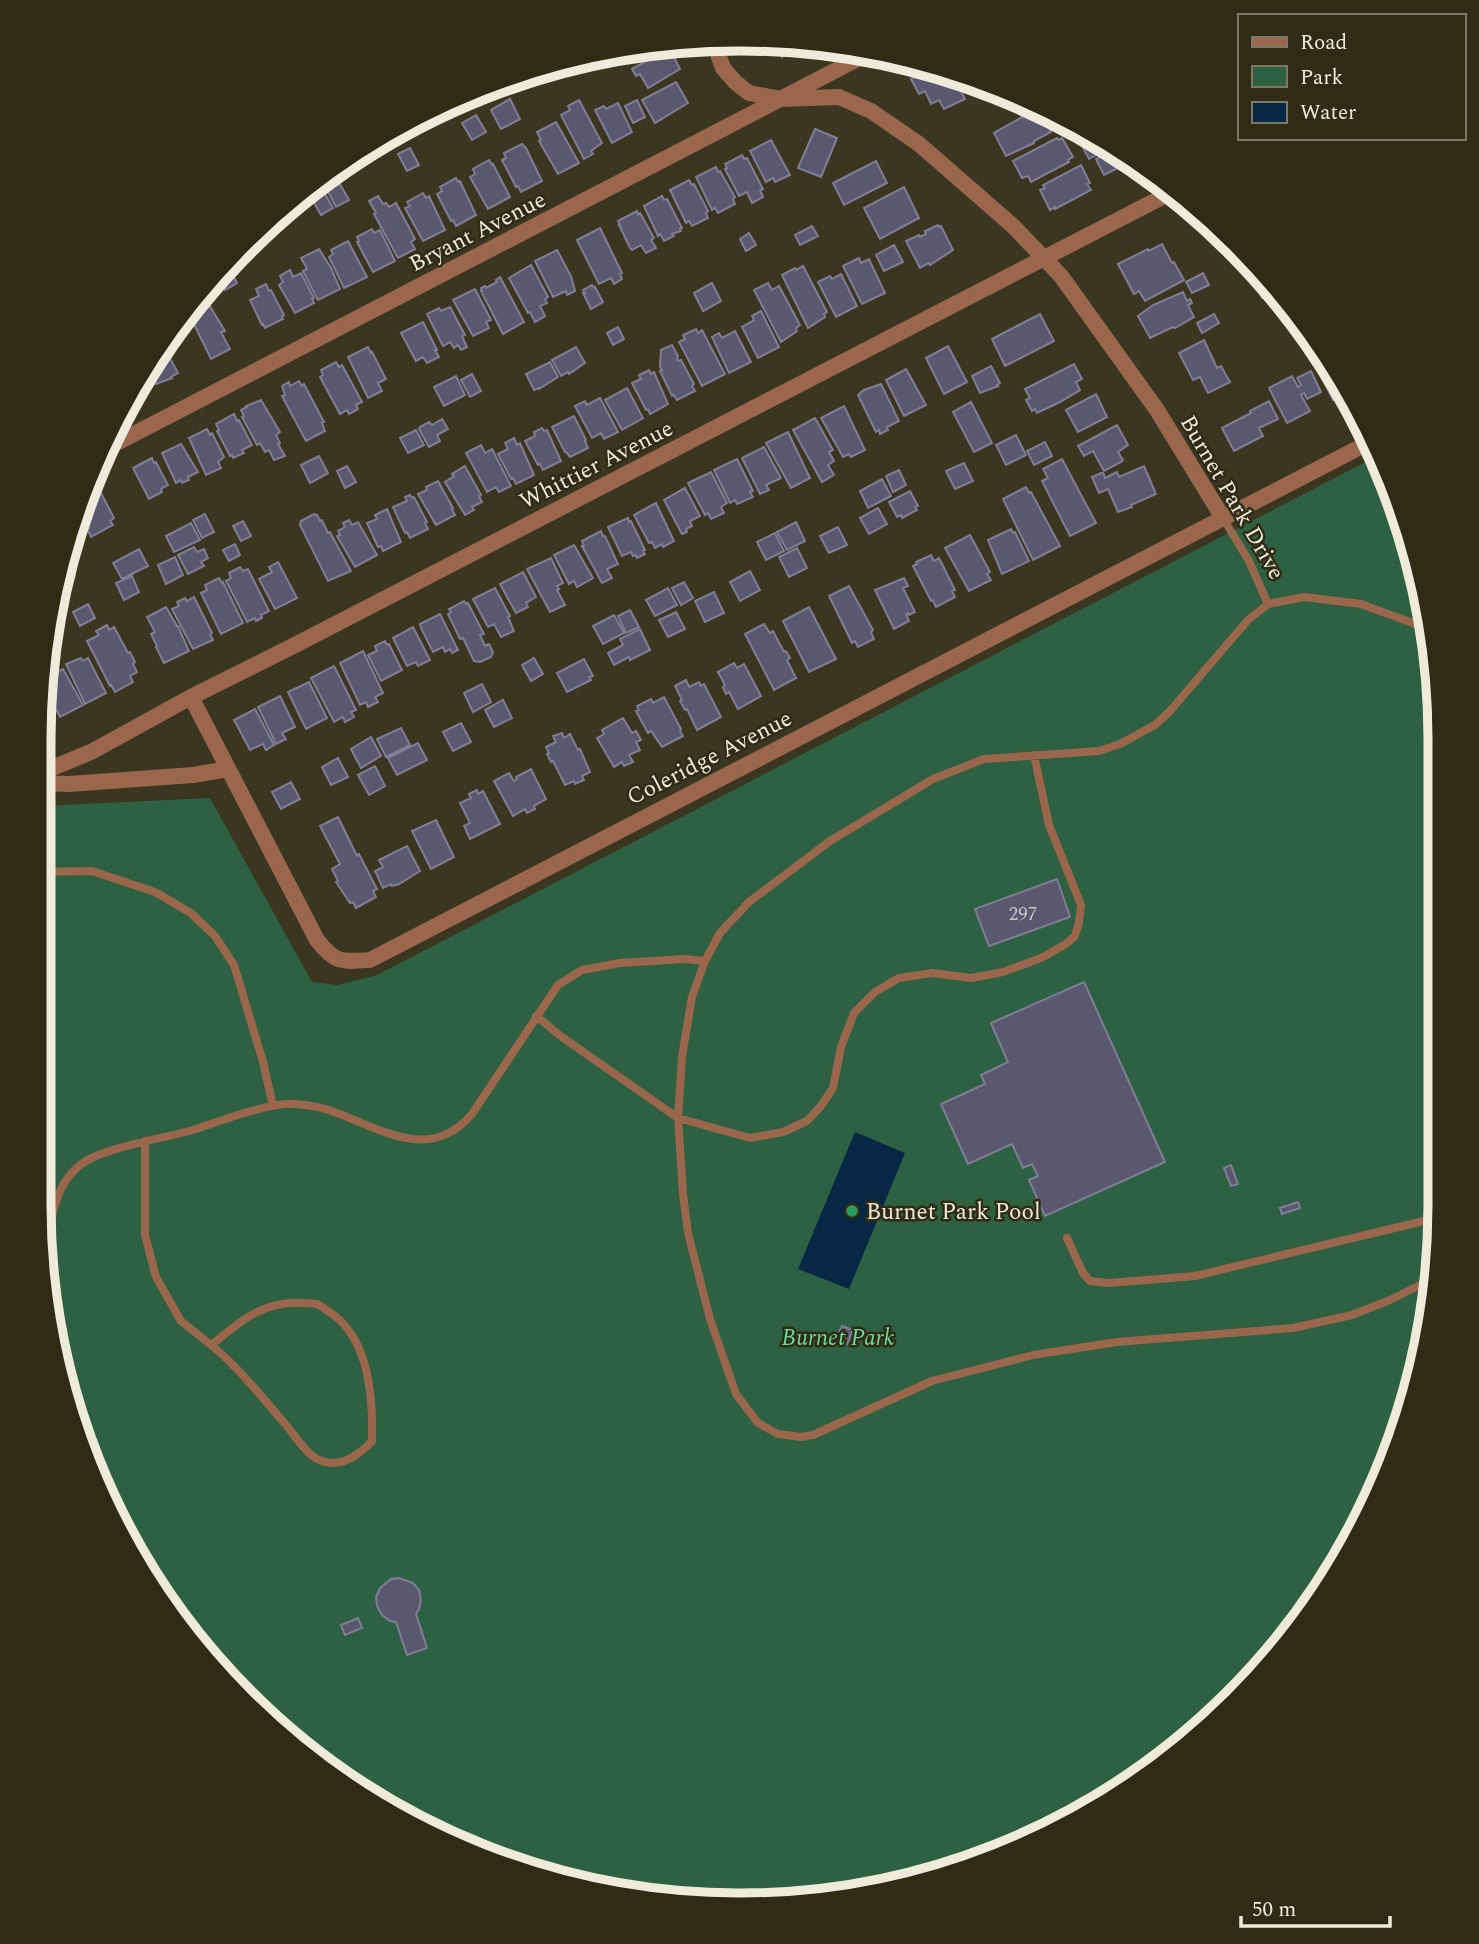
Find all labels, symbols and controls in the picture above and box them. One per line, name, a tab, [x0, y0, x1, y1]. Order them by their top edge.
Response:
legend	[1238, 14, 1465, 140]
text: Road	[1300, 27, 1347, 59]
text: Park	[1300, 62, 1344, 94]
text: Water	[1300, 97, 1356, 129]
street label: Bryant Avenue	[403, 183, 552, 282]
street label: Burnet Park Drive	[1170, 409, 1293, 587]
street label: Whittier Avenue	[514, 412, 680, 519]
street label: Coleridge Avenue	[621, 702, 798, 815]
house number: 297	[1009, 900, 1037, 929]
place label: Burnet Park Pool	[866, 1195, 1041, 1230]
marker: Burnet Park Pool	[844, 1203, 860, 1219]
park label: Burnet Park	[782, 1321, 895, 1356]
scale bar	[1241, 1884, 1390, 1928]
text: 50 m	[1252, 1894, 1296, 1926]

